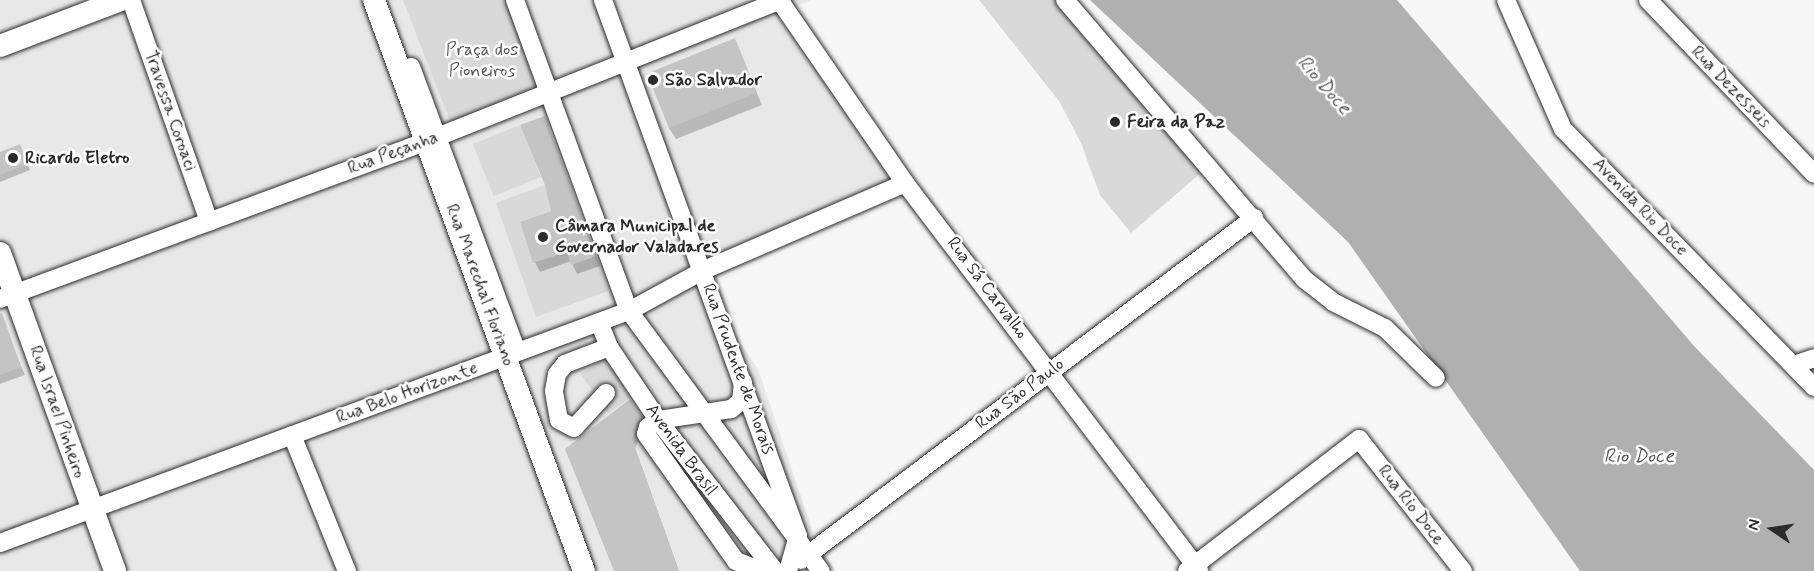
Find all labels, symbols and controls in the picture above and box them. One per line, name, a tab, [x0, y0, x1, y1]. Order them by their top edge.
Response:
park label: Praça dos Pioneiros	[446, 40, 518, 82]
street label: Rua Dezesseis	[1686, 41, 1776, 133]
street label: Travessa Coroaci	[139, 47, 201, 175]
water label: Rio Doce	[1292, 51, 1356, 119]
place label: São Salvador	[665, 69, 759, 91]
marker: São Salvador	[646, 73, 660, 87]
place label: Feira da Paz	[1127, 111, 1222, 133]
marker: Feira da Paz	[1108, 115, 1122, 129]
street label: Rua Peçanha	[345, 127, 441, 179]
place label: Ricardo Eletro	[25, 147, 129, 169]
marker: Ricardo Eletro	[6, 151, 20, 165]
street label: Avenida Rio Doce	[1588, 153, 1692, 261]
street label: Rua Marechal Floriano	[441, 201, 519, 369]
place label: Câmara Municipal de Governador Valadares	[555, 216, 721, 258]
marker: Câmara Municipal de Governador Valadares	[536, 230, 550, 244]
street label: Rua Sá Carvalho	[942, 233, 1032, 343]
street label: Rua Prudente de Morais	[698, 282, 778, 456]
street label: Rua Israel Pinheiro	[24, 342, 90, 482]
street label: Rua São Paulo	[973, 355, 1067, 433]
street label: Rua Belo Horizonte	[337, 359, 477, 427]
street label: Avenida Brasil	[640, 400, 722, 500]
water label: Rio Doce	[1604, 444, 1674, 468]
street label: Rua Rio Doce	[1373, 461, 1449, 549]
north arrow	[1742, 499, 1802, 559]
text: N	[1743, 517, 1765, 532]

